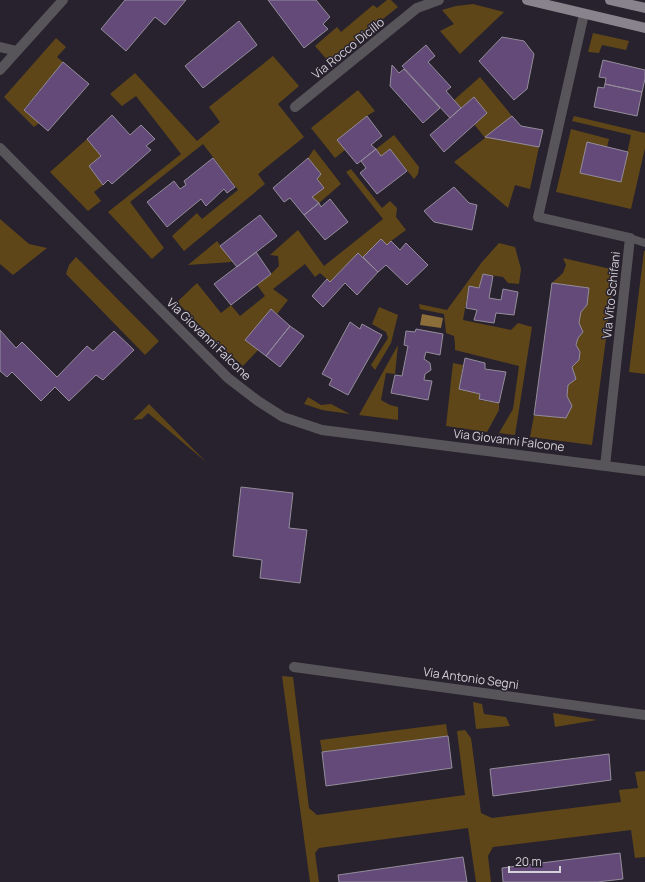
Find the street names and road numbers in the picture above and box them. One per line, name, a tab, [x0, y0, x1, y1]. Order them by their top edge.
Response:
street label: Via Rocco Dicillo	[308, 13, 388, 83]
street label: Via Vito Schifani	[598, 251, 624, 339]
street label: Via Giovanni Falcone	[163, 294, 255, 384]
street label: Via Giovanni Falcone	[452, 425, 566, 455]
street label: Via Antonio Segni	[422, 663, 520, 693]

